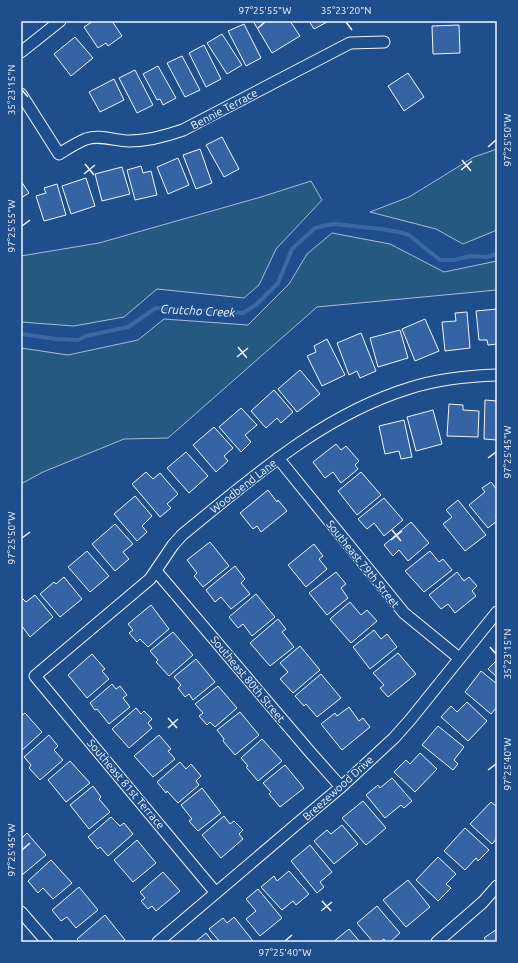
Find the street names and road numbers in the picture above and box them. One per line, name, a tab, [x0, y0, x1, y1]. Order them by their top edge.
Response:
street label: Bennie Terrace	[189, 86, 259, 132]
street label: Woodbend Lane	[208, 456, 278, 516]
street label: Southeast 79th Street	[324, 518, 402, 611]
street label: Southeast 80th Street	[208, 634, 288, 725]
street label: Southeast 81st Terrace	[85, 737, 167, 831]
street label: Breezewood Drive	[300, 753, 376, 823]

